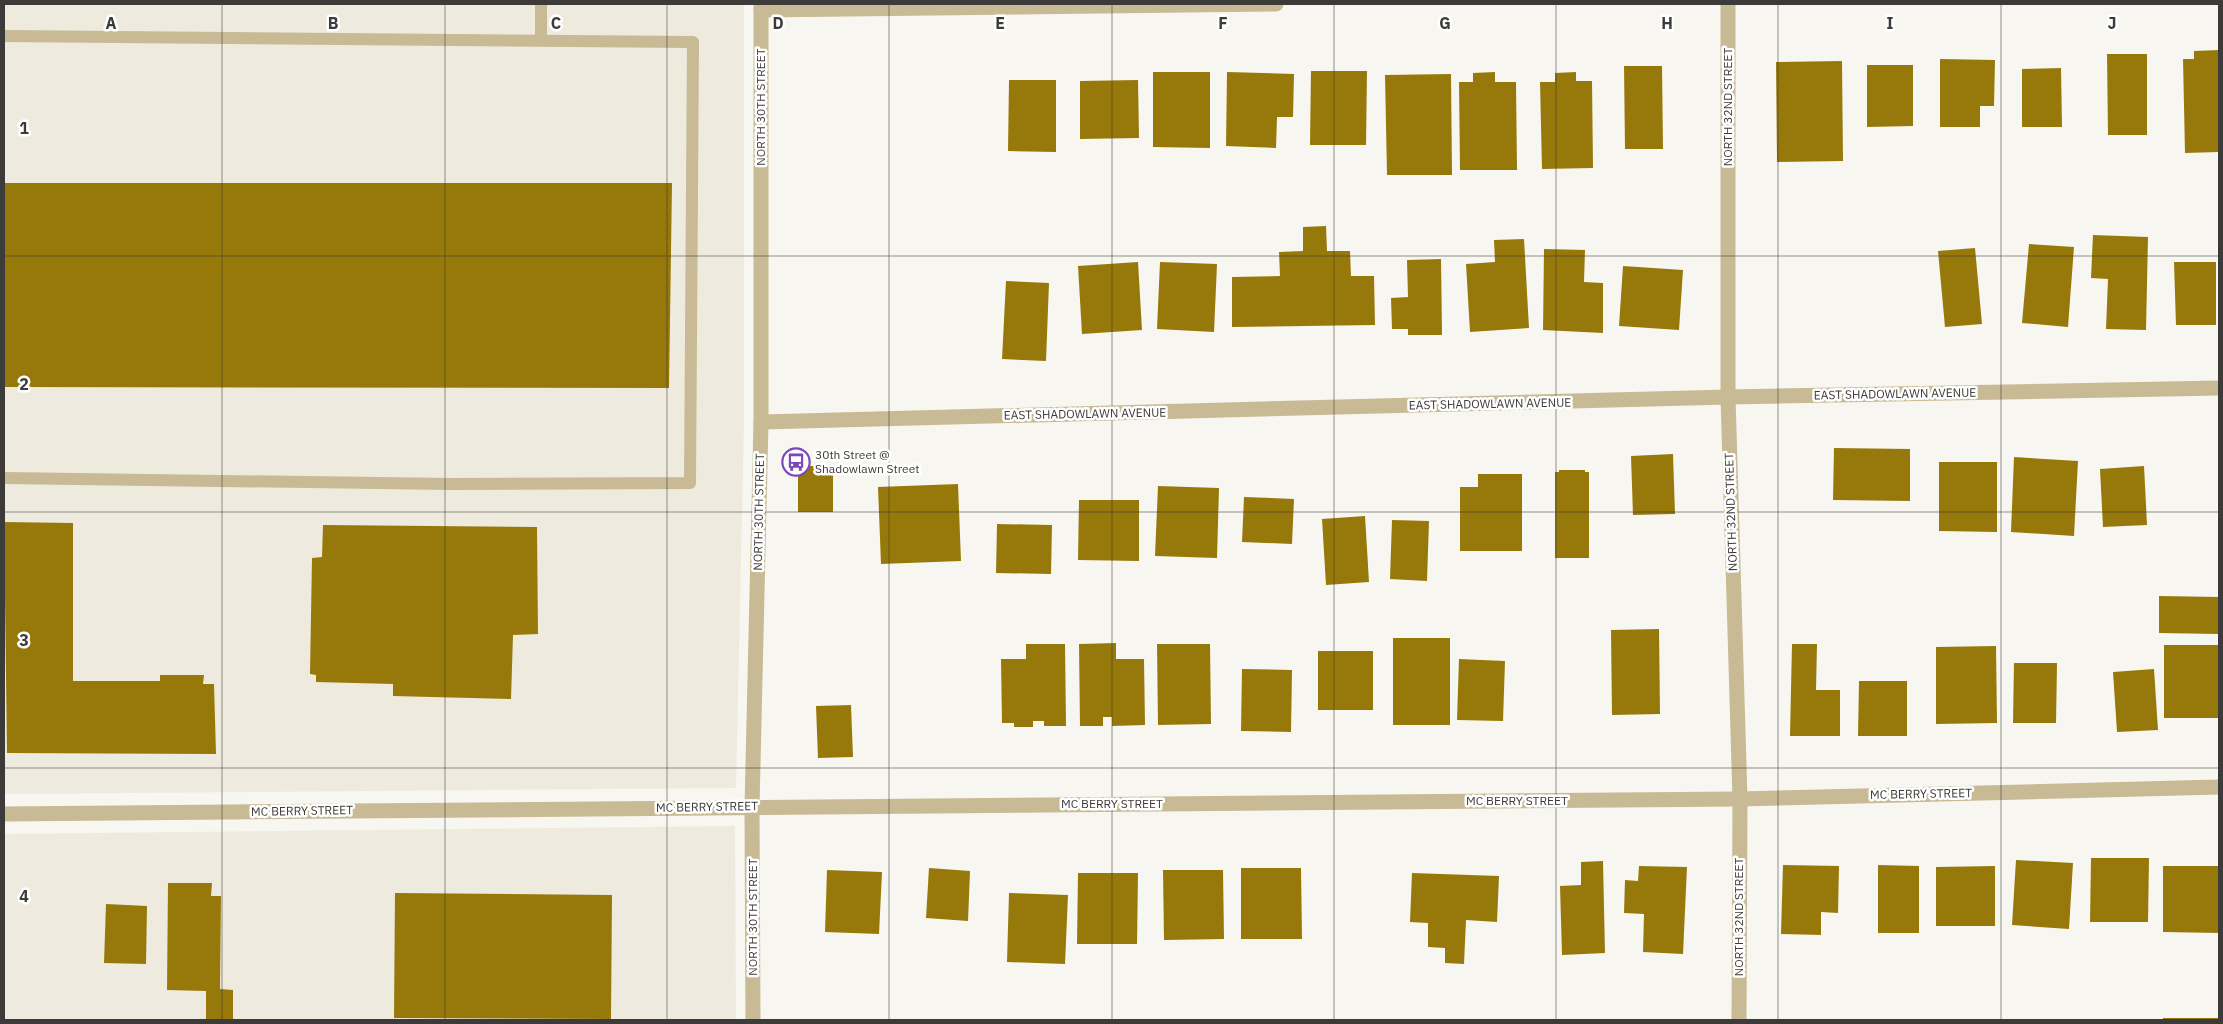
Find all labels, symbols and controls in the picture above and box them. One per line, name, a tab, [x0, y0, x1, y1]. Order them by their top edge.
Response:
text: A	[106, 13, 117, 33]
text: B	[328, 13, 339, 33]
text: C	[551, 13, 561, 33]
text: D	[772, 13, 784, 33]
text: E	[995, 13, 1005, 33]
text: F	[1218, 13, 1228, 33]
text: G	[1439, 13, 1451, 33]
text: H	[1661, 13, 1673, 33]
text: I	[1887, 13, 1894, 33]
text: J	[2108, 13, 2116, 33]
street label: NORTH 30TH STREET	[753, 48, 768, 166]
street label: NORTH 32ND STREET	[1720, 48, 1735, 166]
text: 1	[19, 118, 29, 138]
text: 2	[19, 374, 29, 394]
street label: EAST SHADOWLAWN AVENUE	[1814, 385, 1976, 402]
street label: EAST SHADOWLAWN AVENUE	[1409, 395, 1571, 412]
street label: EAST SHADOWLAWN AVENUE	[1004, 405, 1166, 422]
bus stop icon: 30th Street @ Shadowlawn Street	[781, 447, 811, 477]
place label: 30th Street @ Shadowlawn Street	[815, 447, 919, 476]
street label: NORTH 32ND STREET	[1721, 452, 1740, 572]
street label: NORTH 30TH STREET	[750, 453, 767, 571]
text: 3	[19, 630, 29, 650]
street label: MC BERRY STREET	[1870, 785, 1972, 802]
street label: MC BERRY STREET	[1466, 793, 1568, 808]
street label: MC BERRY STREET	[1061, 796, 1163, 811]
street label: MC BERRY STREET	[656, 798, 758, 815]
street label: MC BERRY STREET	[251, 802, 353, 819]
street label: NORTH 30TH STREET	[745, 858, 760, 976]
street label: NORTH 32ND STREET	[1731, 858, 1746, 976]
text: 4	[19, 886, 29, 906]

